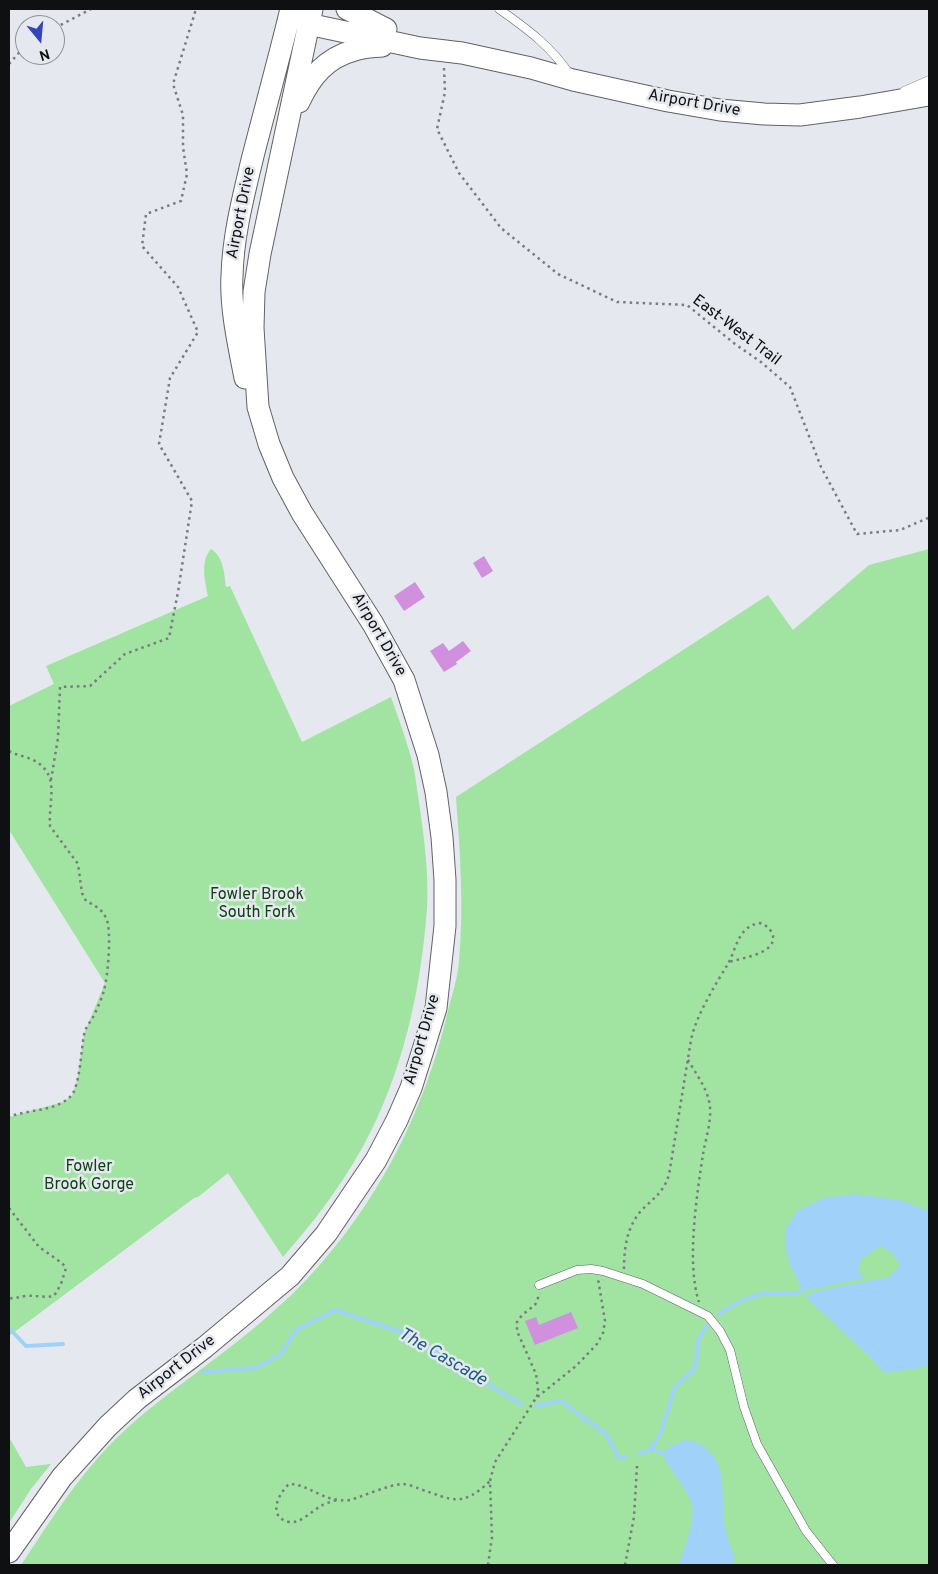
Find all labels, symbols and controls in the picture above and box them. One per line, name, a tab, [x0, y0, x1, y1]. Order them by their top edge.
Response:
north arrow	[15, 15, 65, 65]
text: N	[37, 44, 52, 63]
street label: Airport Drive	[646, 86, 742, 122]
street label: Airport Drive	[224, 165, 260, 261]
street label: East-West Trail	[688, 291, 784, 371]
street label: Airport Drive	[346, 590, 410, 680]
park label: Fowler Brook South Fork	[210, 886, 304, 924]
street label: Airport Drive	[401, 992, 445, 1088]
park label: Fowler Brook Gorge	[44, 1158, 134, 1196]
water label: The Cascade	[394, 1324, 490, 1392]
street label: Airport Drive	[134, 1332, 220, 1404]

